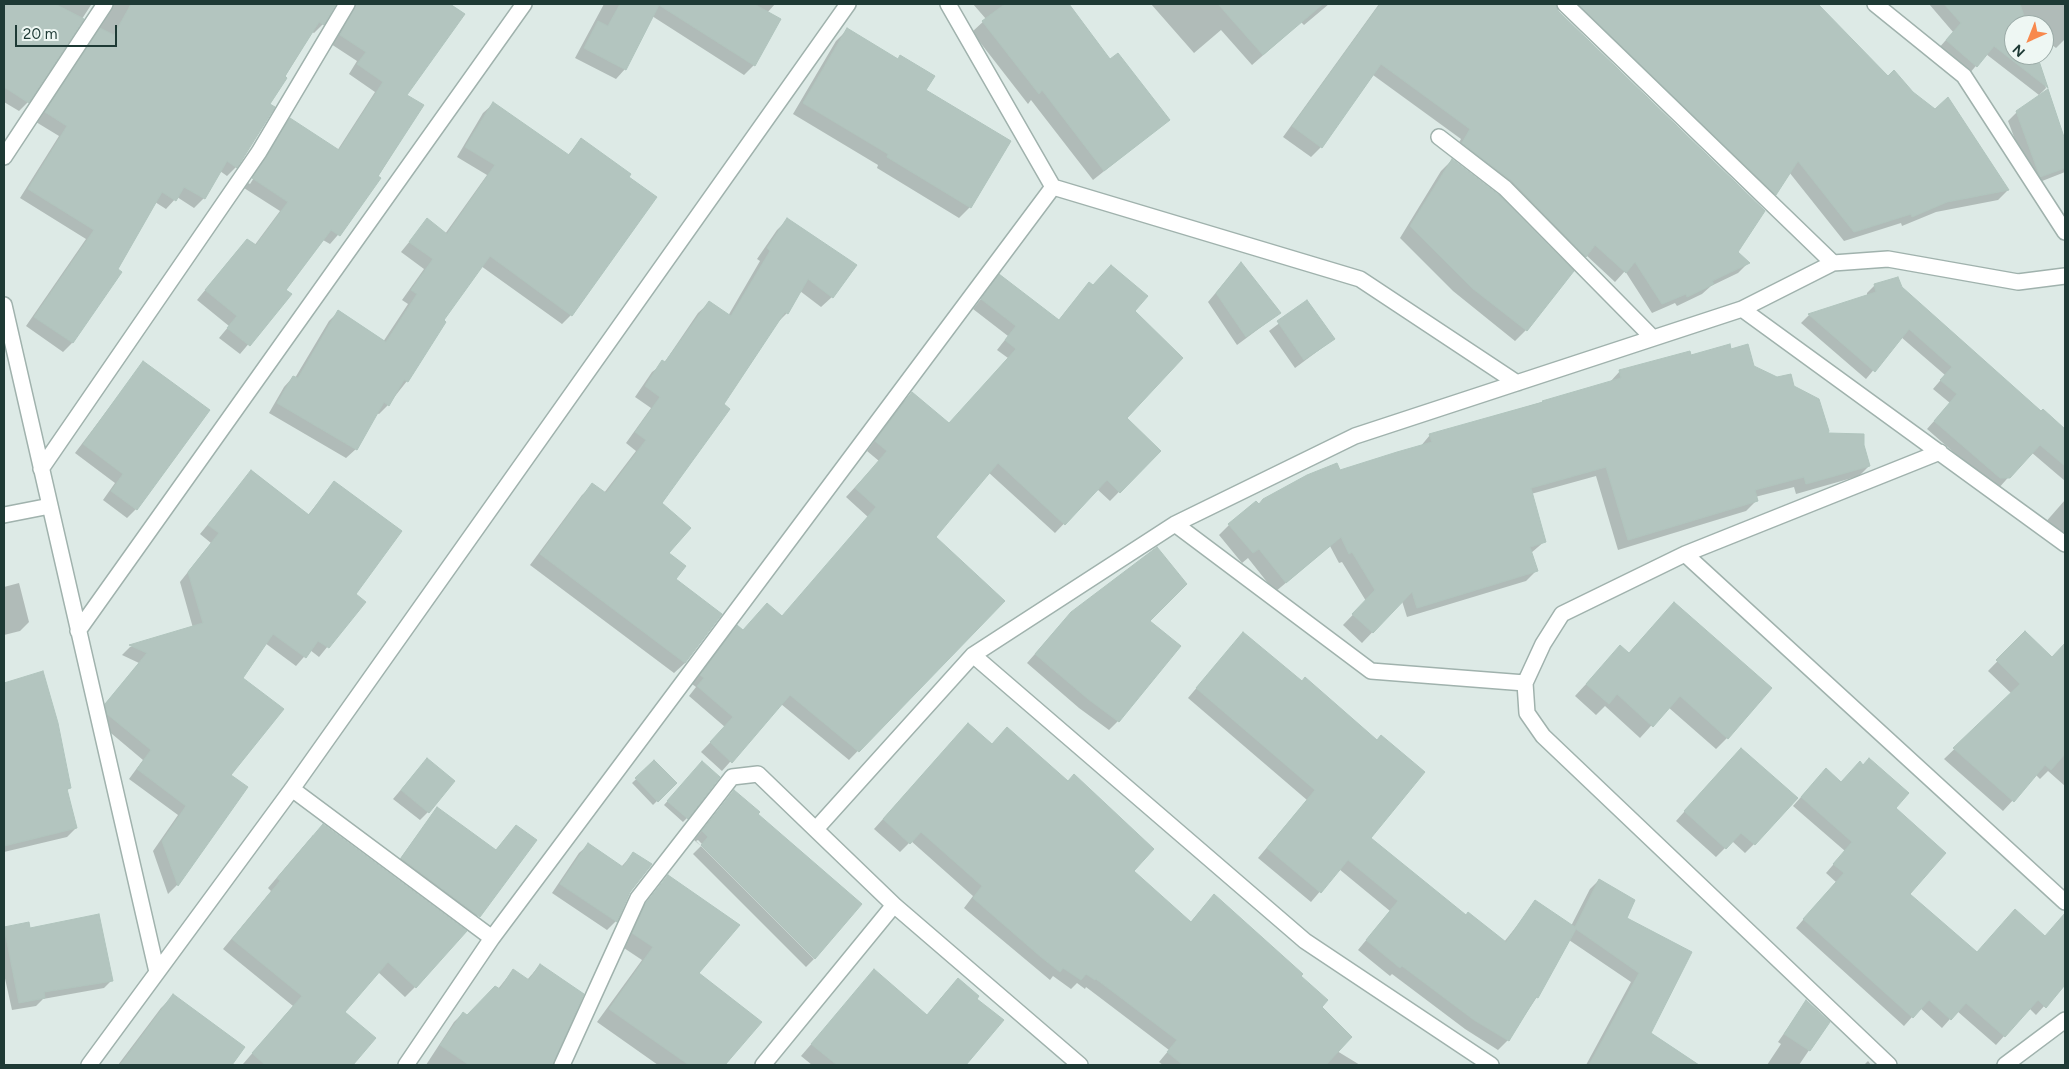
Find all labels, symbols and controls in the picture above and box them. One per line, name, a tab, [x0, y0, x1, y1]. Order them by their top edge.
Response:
scale bar	[18, 15, 120, 47]
north arrow	[2004, 15, 2054, 65]
text: 20 m	[23, 25, 57, 43]
text: N	[2009, 41, 2029, 60]

